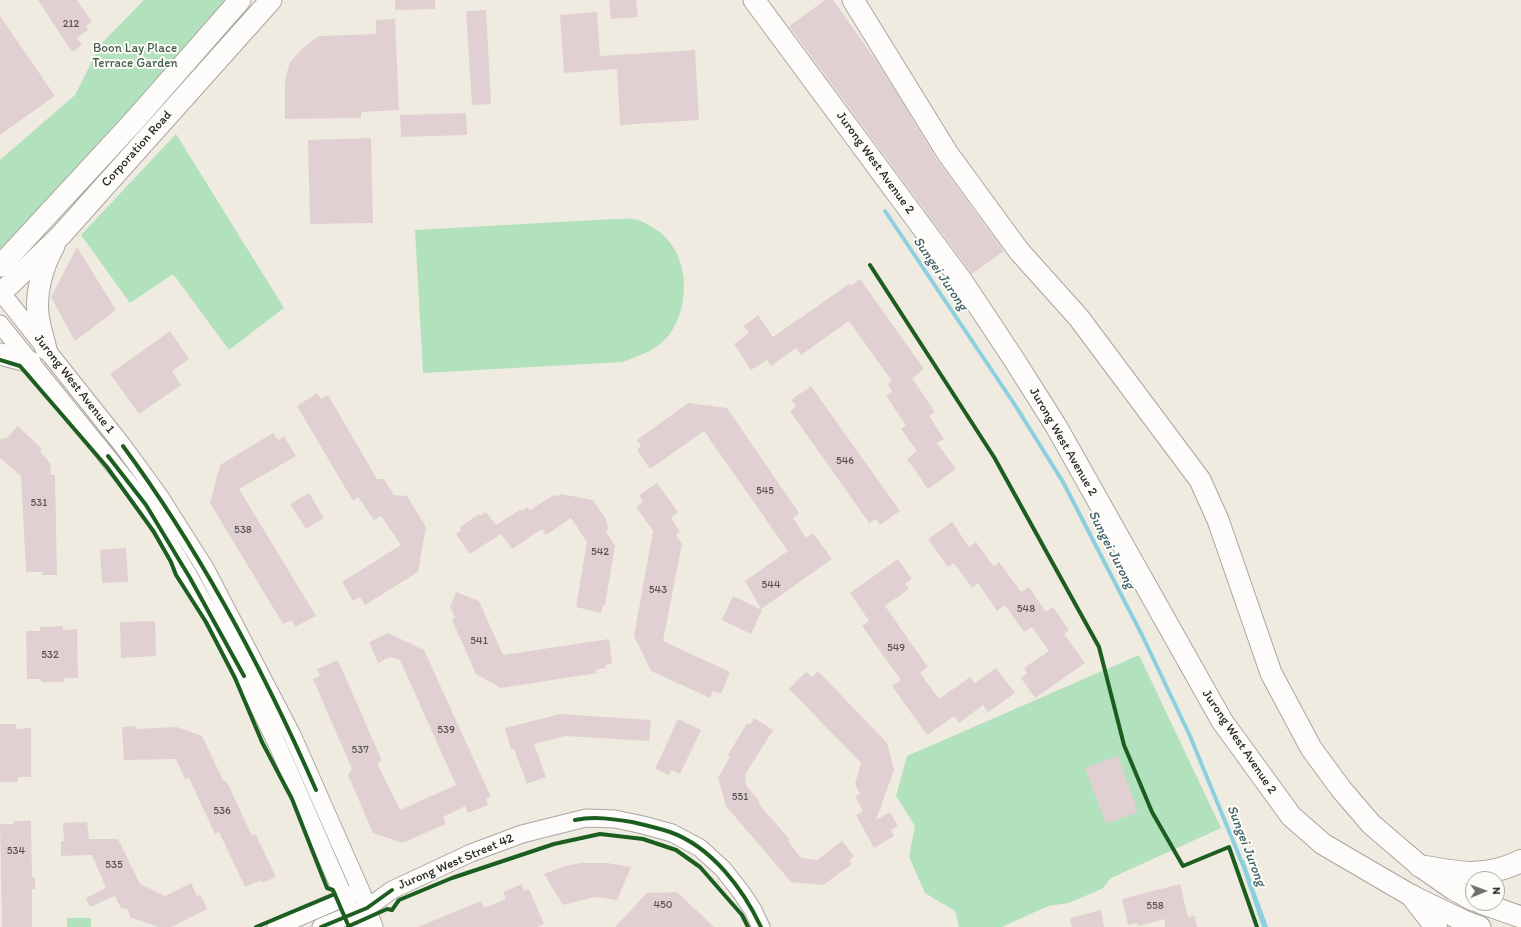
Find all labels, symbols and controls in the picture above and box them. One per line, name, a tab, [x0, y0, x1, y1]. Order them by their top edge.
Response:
house number: 212	[63, 17, 79, 31]
park label: Boon Lay Place Terrace Garden	[92, 41, 178, 72]
street label: Corporation Road	[98, 107, 176, 191]
street label: Jurong West Avenue 2	[833, 109, 917, 217]
water label: Sungei Jurong	[909, 234, 971, 314]
street label: Jurong West Avenue 1	[30, 331, 118, 437]
street label: Jurong West Avenue 2	[1026, 385, 1100, 499]
house number: 546	[836, 454, 854, 468]
house number: 545	[756, 484, 774, 498]
house number: 531	[31, 496, 47, 510]
water label: Sungei Jurong	[1084, 508, 1138, 592]
house number: 538	[234, 523, 252, 537]
house number: 542	[591, 545, 609, 559]
house number: 544	[762, 578, 780, 592]
house number: 543	[649, 583, 667, 597]
house number: 548	[1017, 602, 1035, 616]
house number: 541	[470, 634, 488, 648]
house number: 549	[887, 641, 905, 655]
house number: 532	[41, 648, 59, 662]
street label: Jurong West Avenue 2	[1198, 687, 1280, 797]
house number: 539	[437, 723, 455, 737]
house number: 537	[351, 743, 369, 757]
house number: 551	[732, 790, 748, 804]
water label: Sungei Jurong	[1223, 803, 1269, 889]
house number: 536	[213, 804, 231, 818]
street label: Jurong West Street 42	[396, 831, 516, 893]
house number: 534	[7, 844, 25, 858]
house number: 535	[105, 858, 123, 872]
north arrow	[1465, 871, 1505, 911]
text: N	[1490, 887, 1503, 895]
house number: 450	[653, 898, 673, 912]
house number: 558	[1146, 899, 1164, 913]

